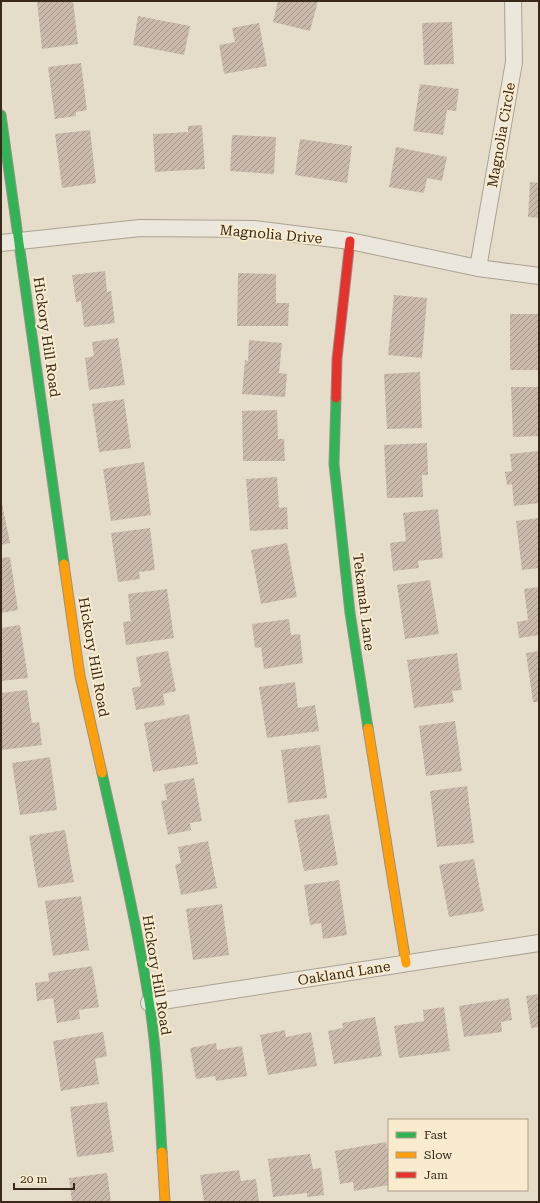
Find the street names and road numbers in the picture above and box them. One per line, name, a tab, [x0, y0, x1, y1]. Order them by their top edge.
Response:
street label: Magnolia Circle	[484, 81, 518, 189]
street label: Magnolia Drive	[219, 222, 323, 246]
street label: Hickory Hill Road	[31, 276, 63, 398]
street label: Tekamah Lane	[350, 552, 378, 652]
street label: Hickory Hill Road	[76, 596, 112, 718]
street label: Hickory Hill Road	[140, 914, 174, 1036]
street label: Oakland Lane	[296, 958, 392, 988]

